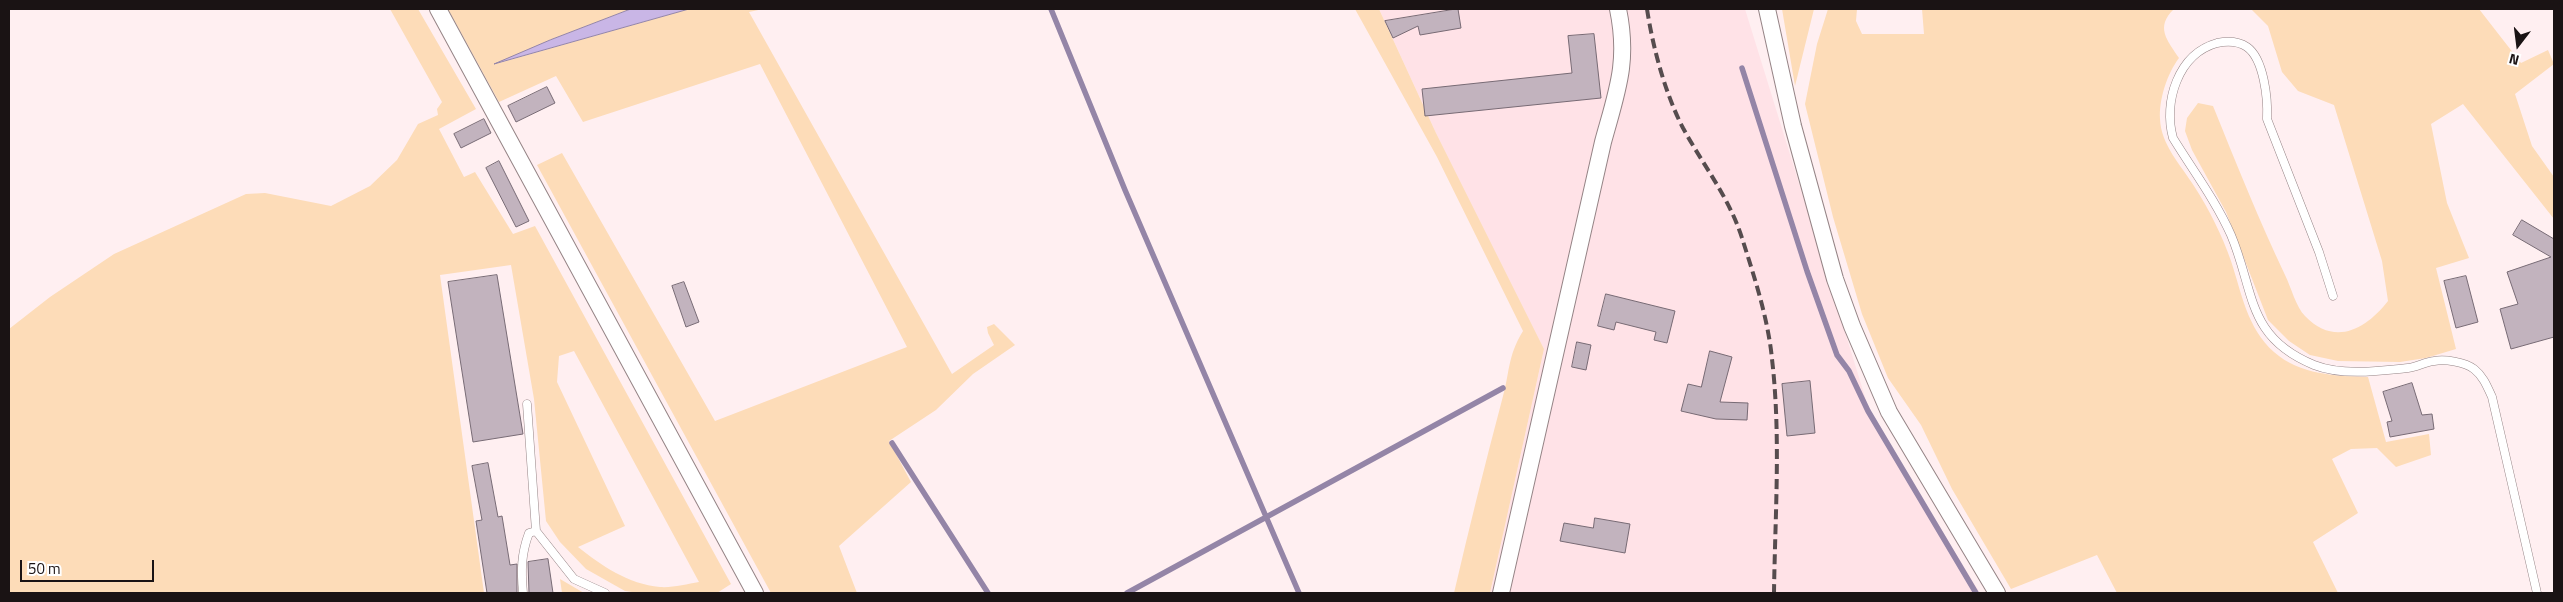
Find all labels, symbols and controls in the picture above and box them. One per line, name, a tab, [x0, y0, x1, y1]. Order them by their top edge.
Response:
north arrow	[2493, 20, 2543, 70]
text: N	[2507, 49, 2521, 71]
scale bar	[22, 550, 156, 582]
text: 50 m	[28, 557, 61, 580]

